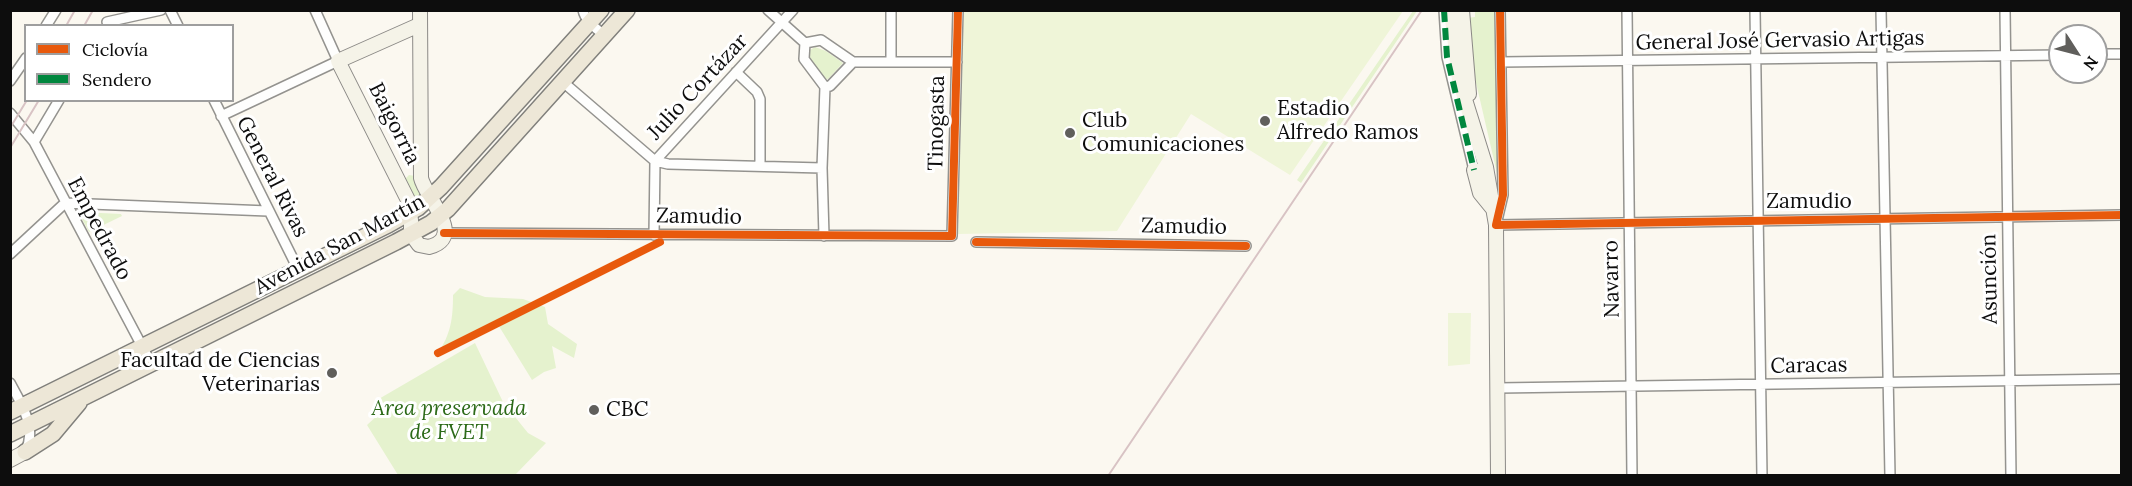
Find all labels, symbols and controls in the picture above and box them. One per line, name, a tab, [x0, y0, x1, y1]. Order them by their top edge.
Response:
legend	[24, 24, 234, 102]
north arrow	[2048, 24, 2108, 84]
street label: General José Gervasio Artigas	[1635, 26, 1925, 56]
street label: Julio Cortázar	[643, 29, 753, 145]
text: Ciclovía	[82, 38, 148, 61]
text: N	[2079, 53, 2103, 74]
text: Sendero	[82, 68, 152, 91]
street label: Tinogasta	[924, 75, 950, 171]
street label: Baigorria	[363, 79, 425, 169]
place label: Estadio Alfredo Ramos	[1277, 96, 1418, 146]
place label: Club Comunicaciones	[1082, 108, 1244, 158]
street label: General Rivas	[231, 112, 313, 242]
marker: Estadio Alfredo Ramos	[1258, 114, 1272, 128]
marker: Club Comunicaciones	[1063, 126, 1077, 140]
street label: Empedrado	[61, 173, 137, 285]
street label: Avenida San Martín	[251, 189, 429, 301]
street label: Zamudio	[1766, 189, 1852, 215]
street label: Zamudio	[656, 204, 742, 230]
street label: Zamudio	[1141, 214, 1227, 240]
street label: Asunción	[1977, 234, 2003, 324]
street label: Navarro	[1599, 240, 1625, 318]
place label: Facultad de Ciencias Veterinarias	[120, 348, 320, 398]
street label: Caracas	[1770, 353, 1848, 379]
marker: Facultad de Ciencias Veterinarias	[325, 366, 339, 380]
park label: Area preservada de FVET	[371, 396, 527, 446]
place label: CBC	[606, 397, 648, 423]
marker: CBC	[587, 403, 601, 417]

